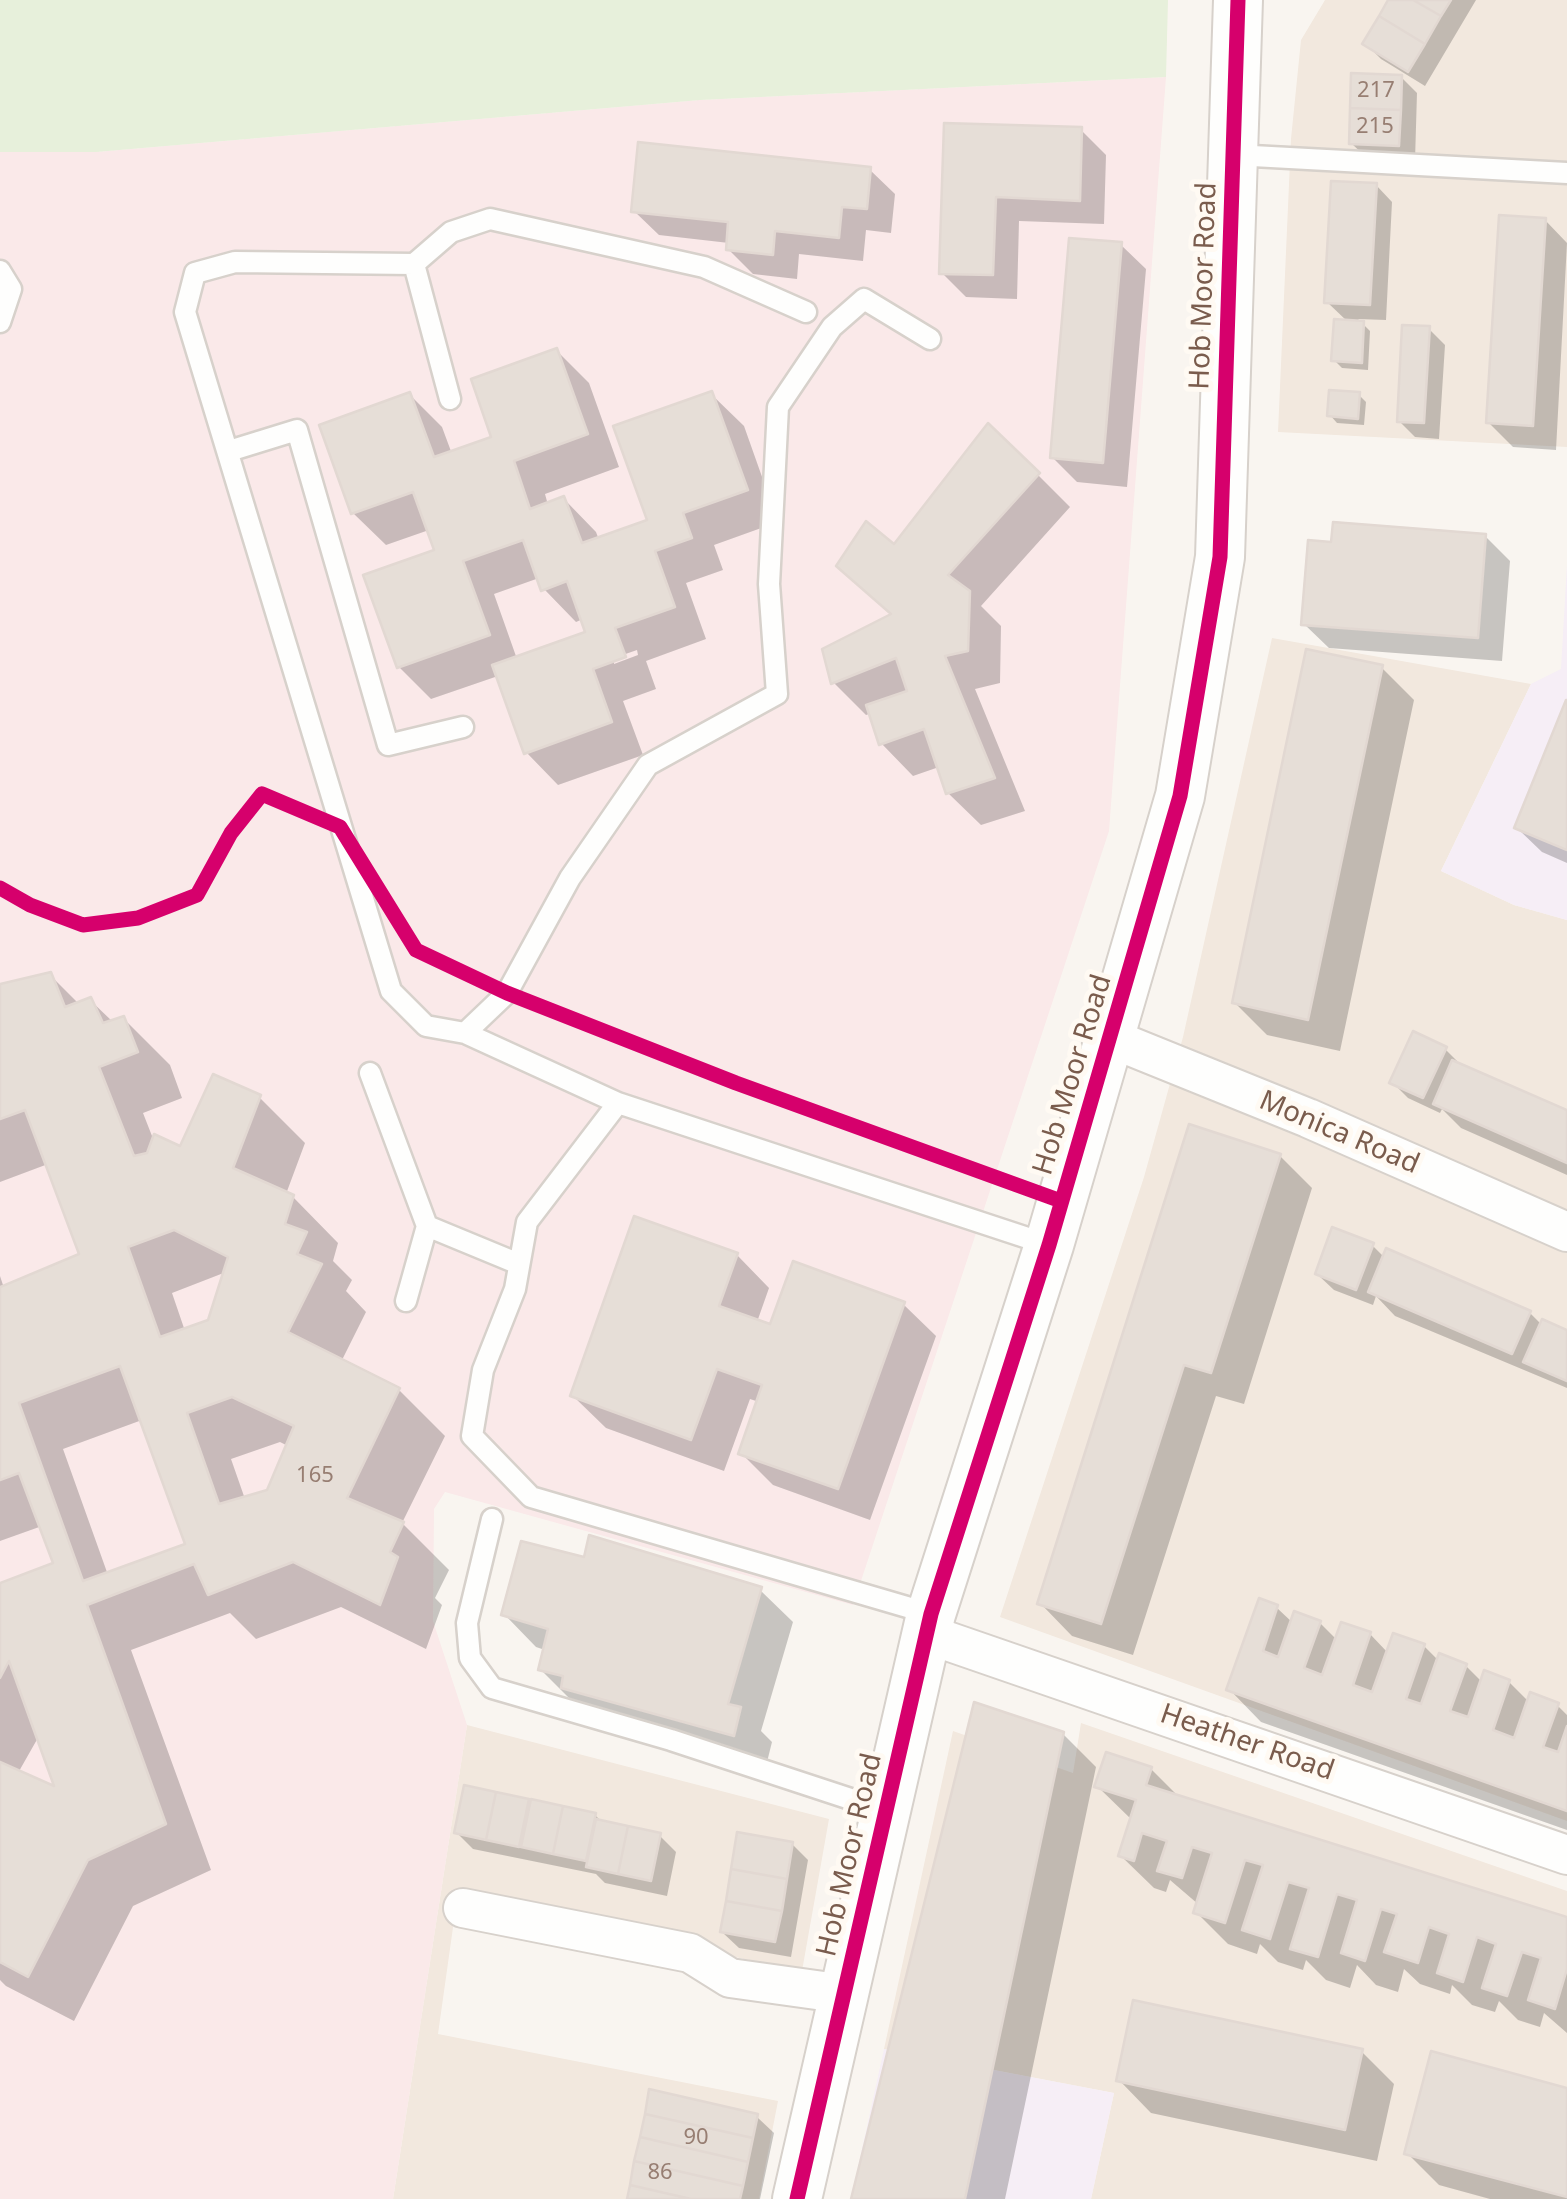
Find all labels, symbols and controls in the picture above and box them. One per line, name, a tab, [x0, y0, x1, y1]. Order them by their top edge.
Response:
house number: 217	[1357, 78, 1395, 104]
house number: 215	[1356, 114, 1394, 140]
street label: Hob Moor Road	[1184, 182, 1224, 390]
street label: Hob Moor Road	[1027, 971, 1119, 1179]
street label: Monica Road	[1254, 1084, 1424, 1182]
house number: 165	[296, 1463, 334, 1489]
street label: Heather Road	[1156, 1698, 1338, 1788]
street label: Hob Moor Road	[810, 1750, 890, 1960]
house number: 90	[683, 2125, 709, 2151]
house number: 86	[647, 2160, 673, 2186]

